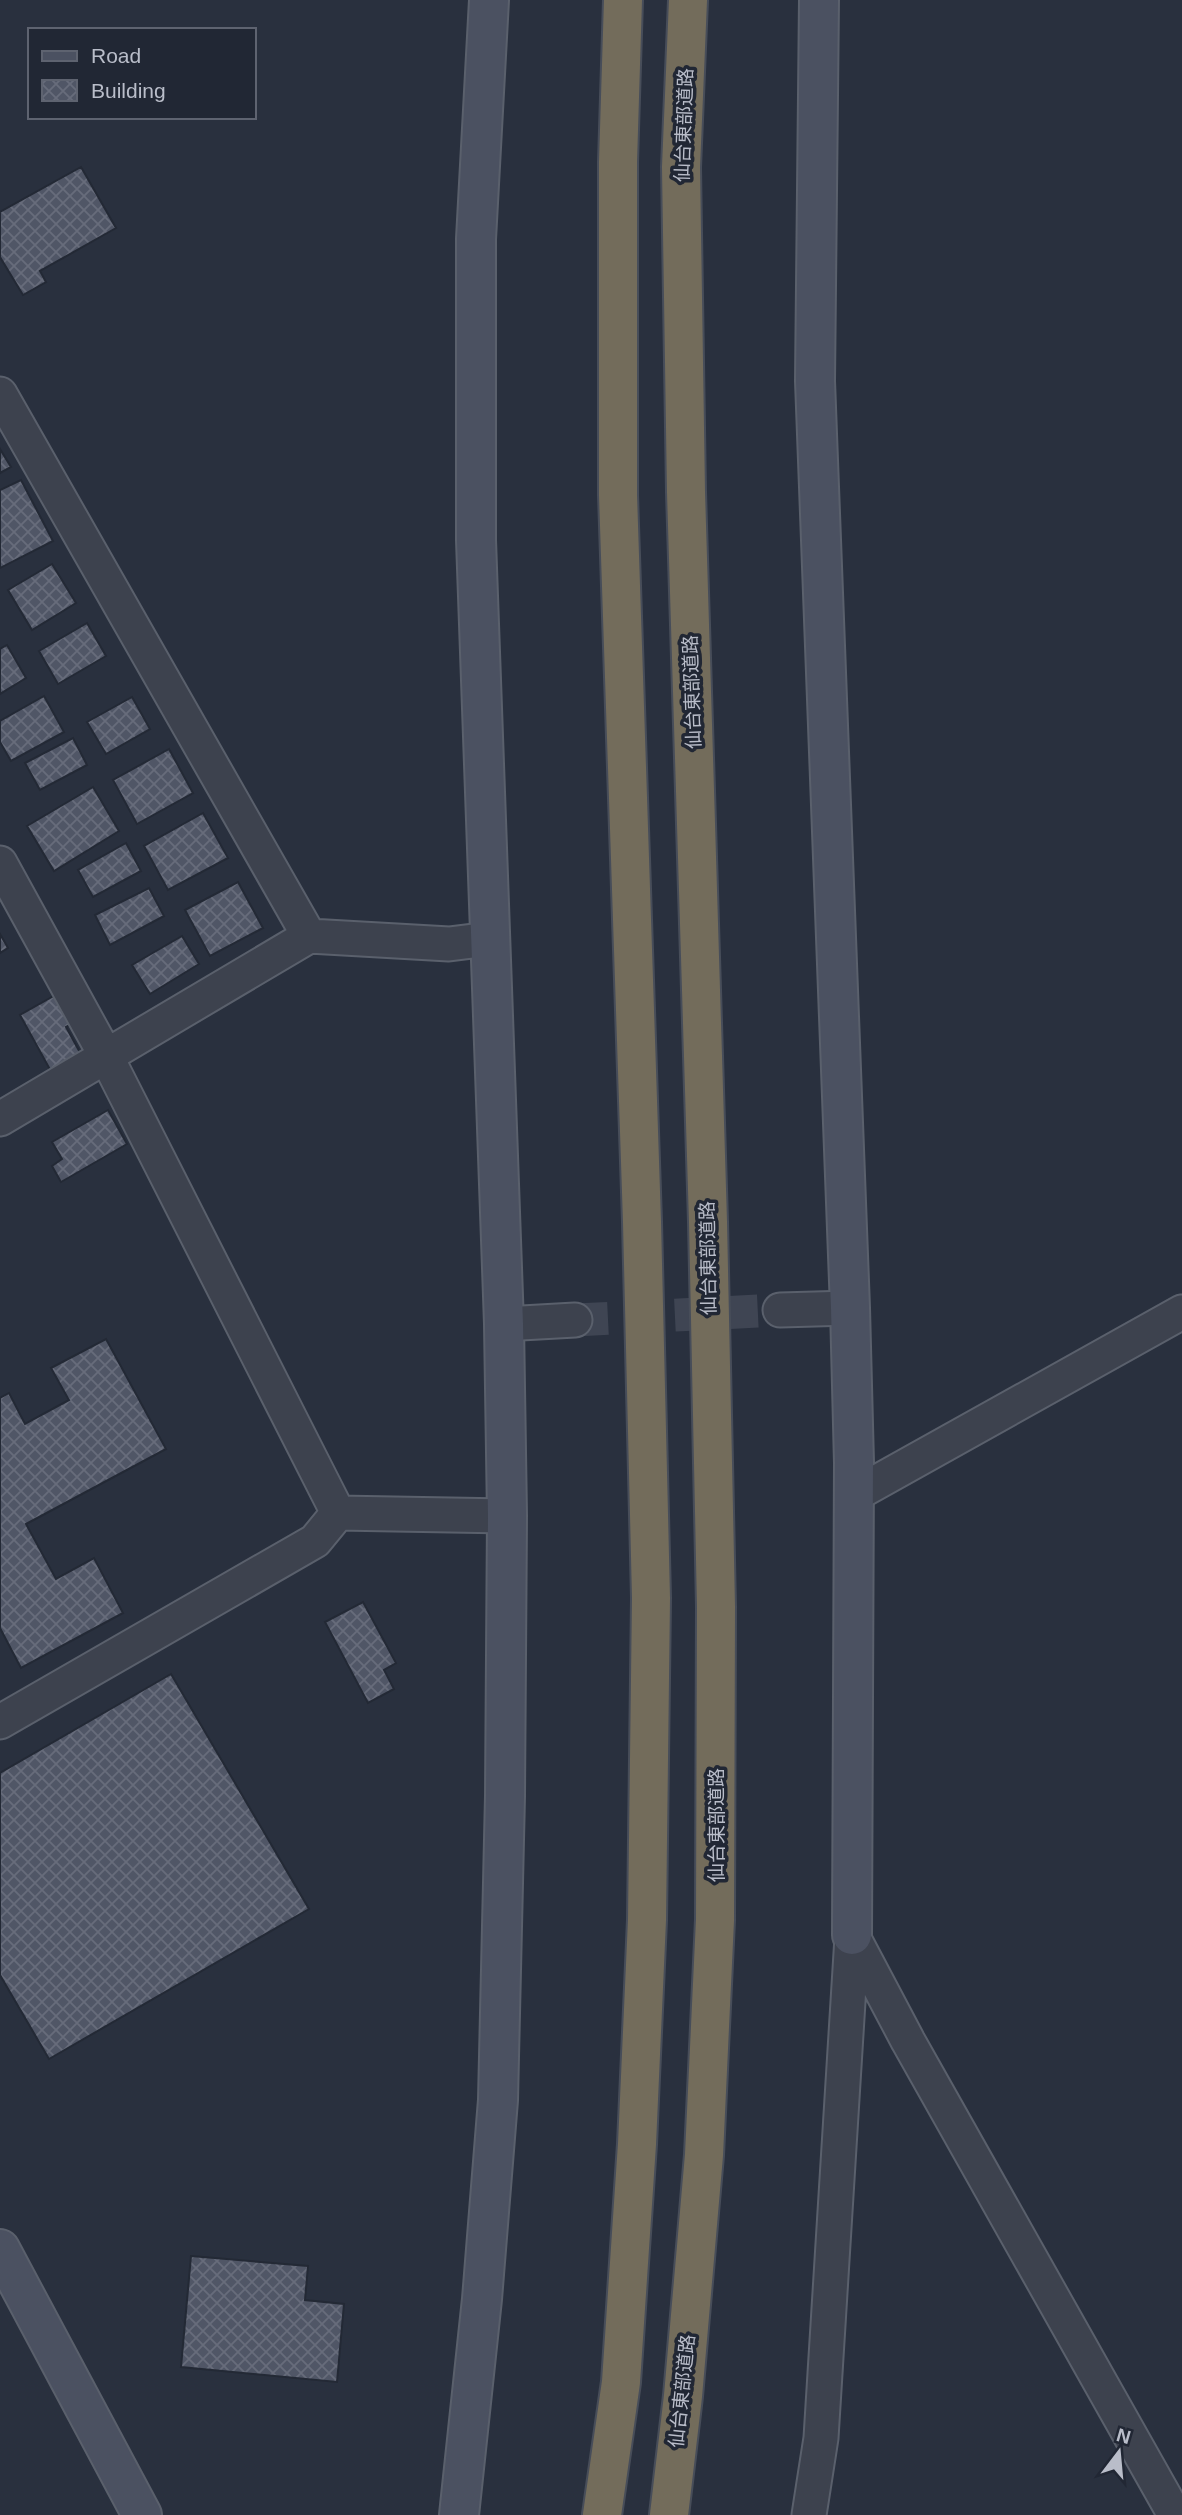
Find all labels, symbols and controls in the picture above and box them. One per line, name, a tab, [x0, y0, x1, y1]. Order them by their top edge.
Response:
legend	[28, 28, 256, 119]
text: Road	[91, 44, 141, 67]
street label: 仙台東部道路	[672, 68, 696, 182]
text: Building	[91, 79, 166, 102]
street label: 仙台東部道路	[680, 635, 704, 749]
street label: 仙台東部道路	[697, 1201, 719, 1315]
street label: 仙台東部道路	[706, 1768, 727, 1882]
street label: 仙台東部道路	[666, 2333, 698, 2449]
north arrow	[1084, 2417, 1154, 2487]
text: N	[1114, 2424, 1133, 2448]

